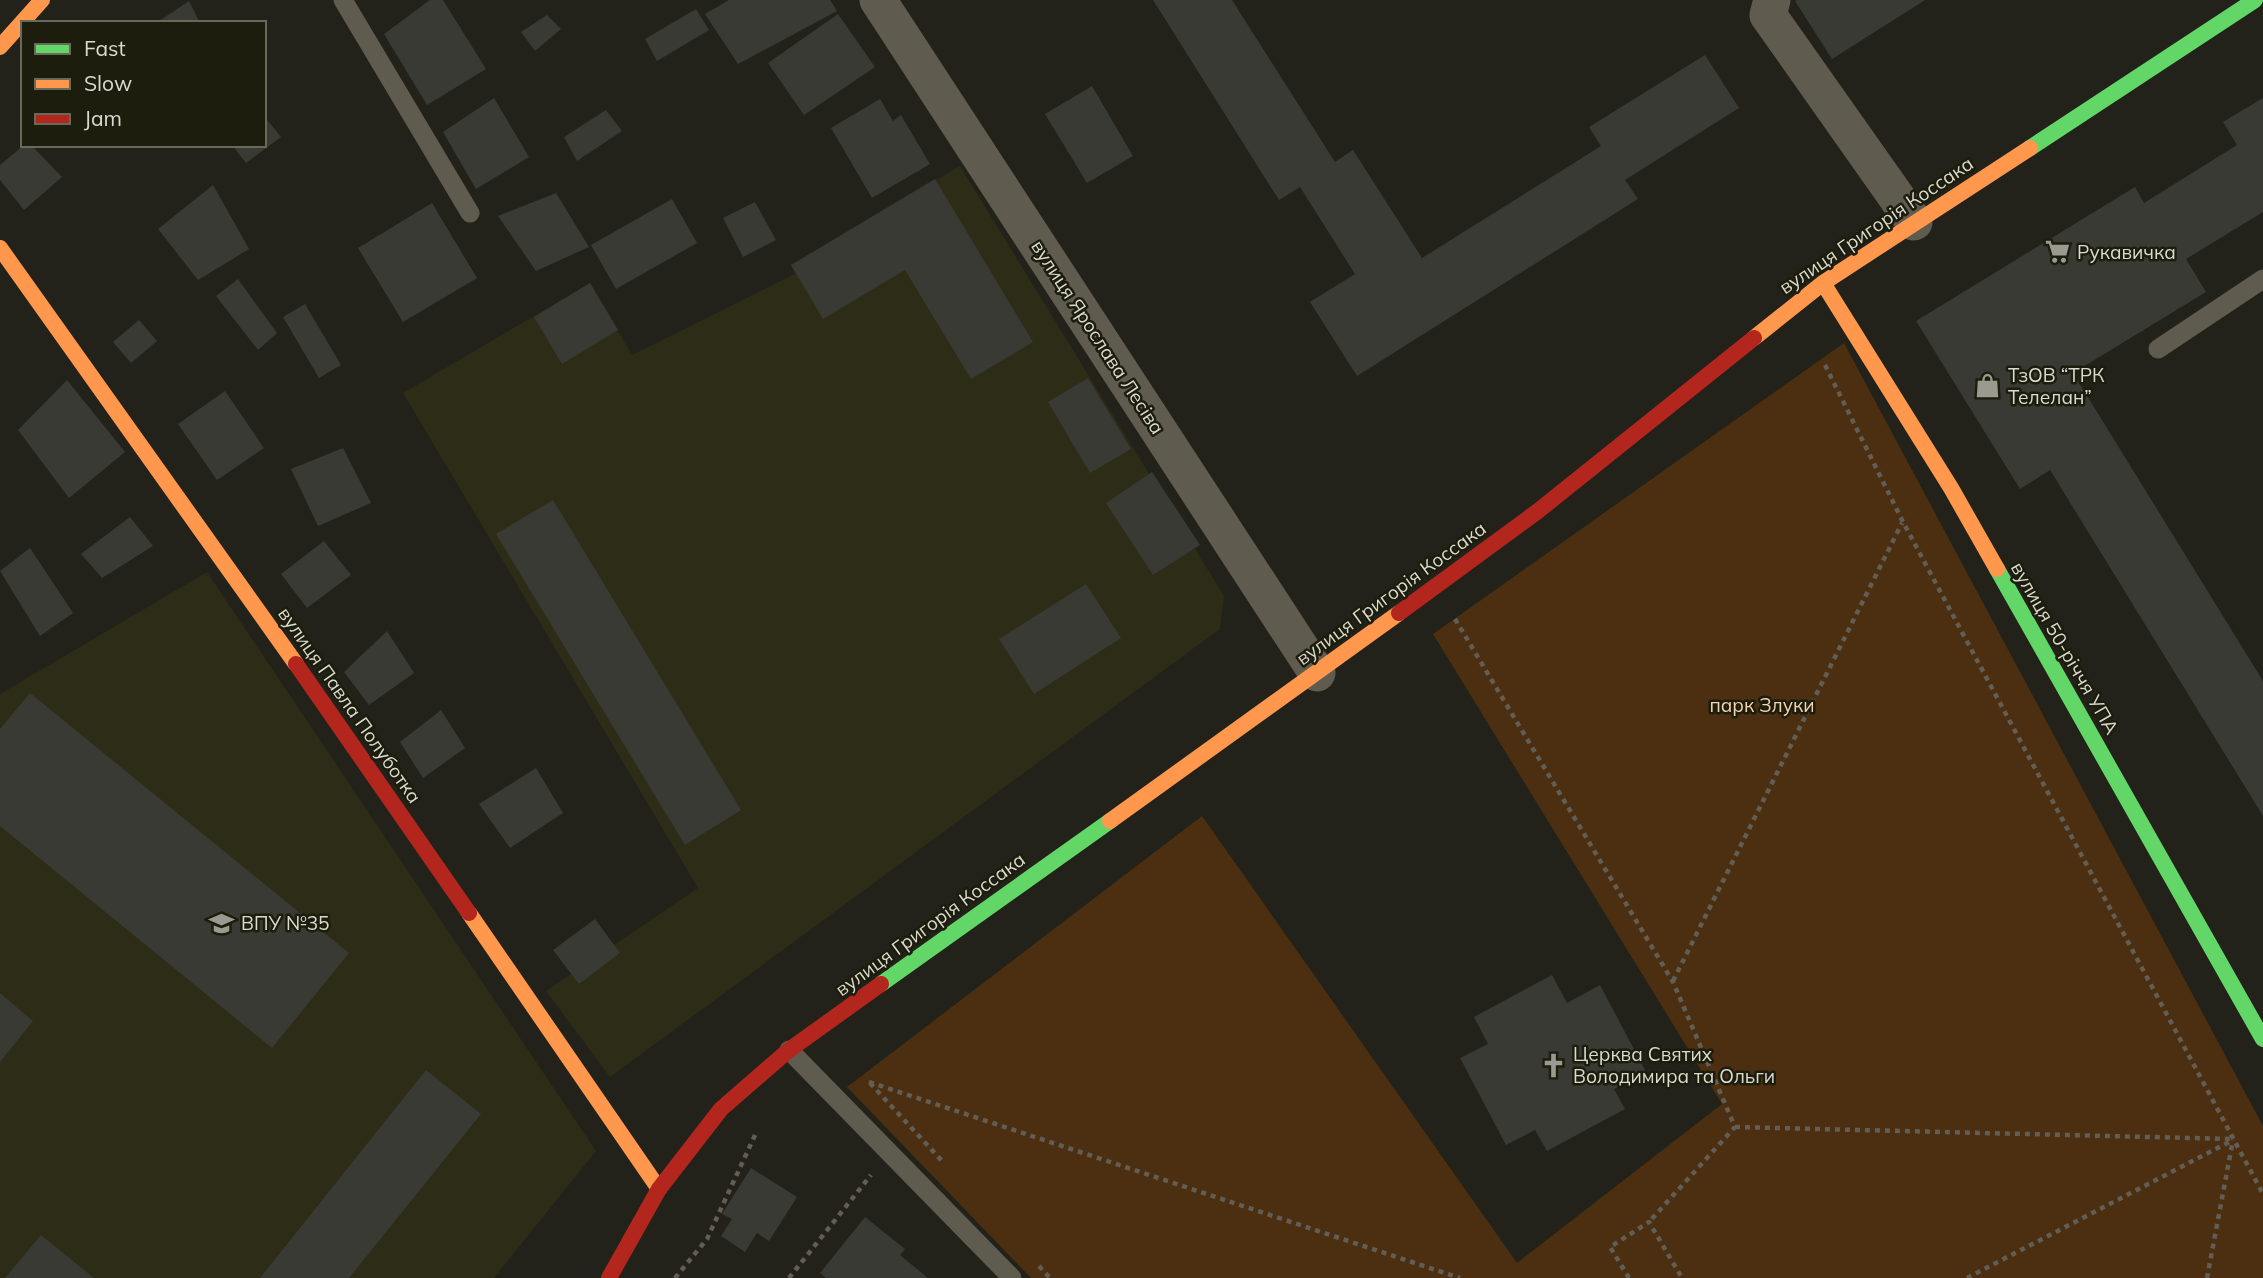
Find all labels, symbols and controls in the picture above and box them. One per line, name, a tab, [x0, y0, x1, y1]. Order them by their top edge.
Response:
legend	[21, 21, 266, 147]
text: Fast	[84, 35, 126, 61]
text: Slow	[84, 70, 132, 96]
text: Jam	[84, 105, 122, 131]
street label: вулиця Григорія Коссака	[1774, 151, 1978, 299]
street label: вулиця Ярослава Лесіва	[1026, 235, 1170, 439]
supermarket icon: Рукавичка	[2043, 238, 2071, 266]
place label: Рукавичка	[2077, 240, 2176, 264]
place label: ТзОВ “ТРК Телелан”	[2008, 363, 2105, 409]
shop icon: ТзОВ “ТРК Телелан”	[1974, 372, 2002, 400]
street label: вулиця Григорія Коссака	[1291, 516, 1491, 670]
street label: вулиця 50-річчя УПА	[2006, 558, 2124, 738]
street label: вулиця Павла Полуботка	[273, 602, 427, 808]
park label: парк Злуки	[1709, 693, 1815, 717]
street label: вулиця Григорія Коссака	[830, 847, 1030, 1001]
school or university icon: ВПУ №35	[207, 909, 235, 937]
place label: ВПУ №35	[241, 911, 329, 935]
place label: Церква Святих Володимира та Ольги	[1573, 1042, 1775, 1088]
church icon: Церква Святих Володимира та Ольги	[1539, 1051, 1567, 1079]

